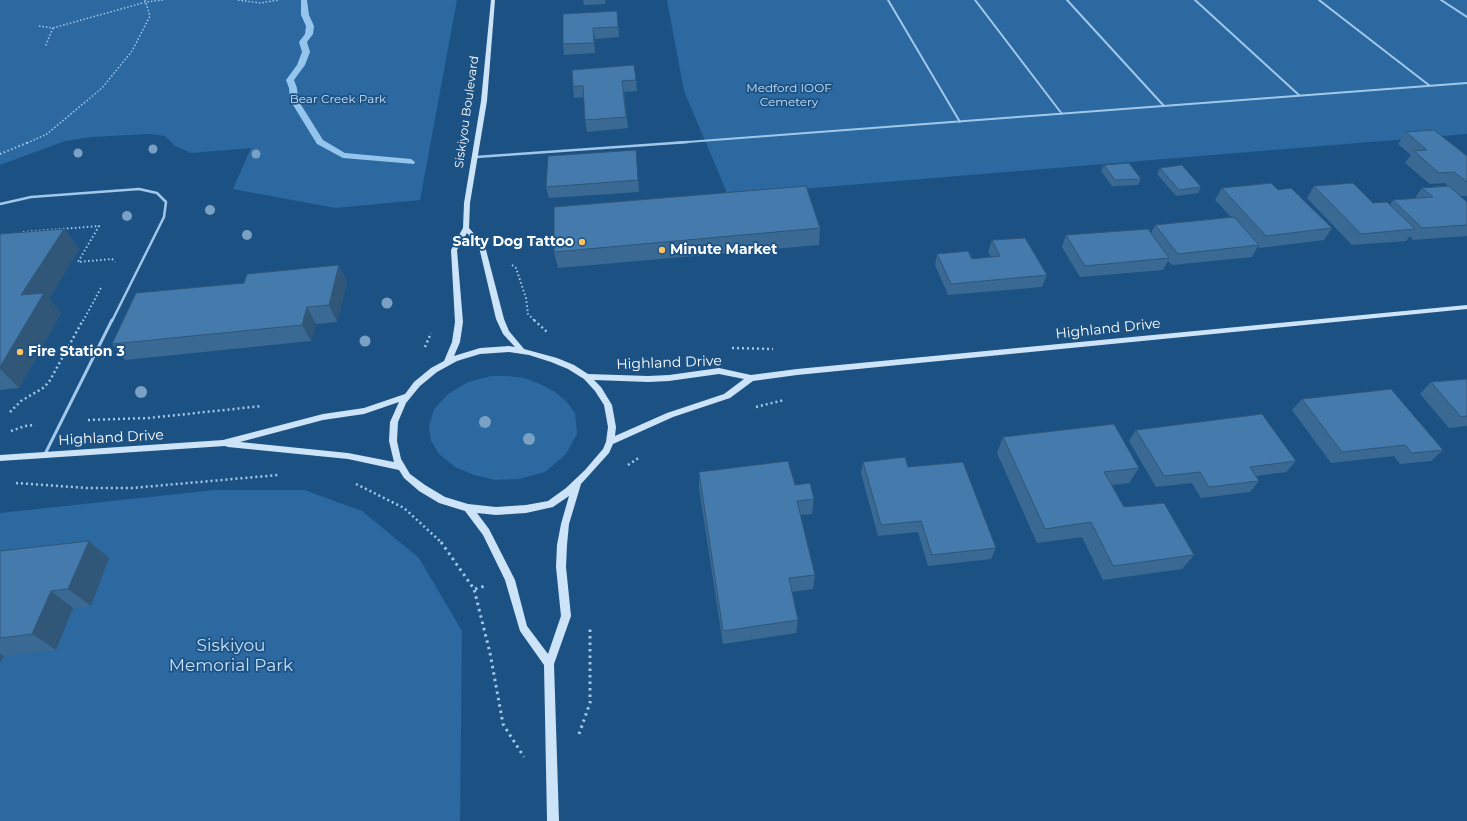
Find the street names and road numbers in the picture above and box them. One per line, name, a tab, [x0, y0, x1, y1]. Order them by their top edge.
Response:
street label: Siskiyou Boulevard	[452, 55, 482, 169]
street label: Highland Drive	[1055, 315, 1161, 343]
street label: Highland Drive	[616, 353, 722, 373]
street label: Highland Drive	[58, 427, 164, 449]

